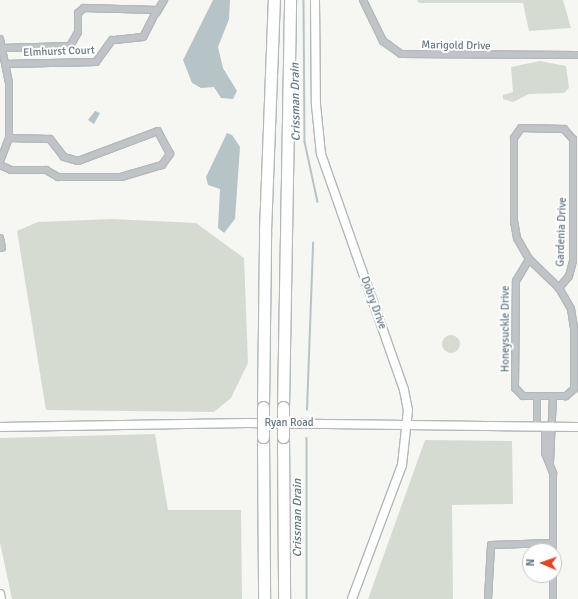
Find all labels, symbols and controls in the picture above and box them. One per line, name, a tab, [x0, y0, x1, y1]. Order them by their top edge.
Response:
street label: Marigold Drive	[421, 39, 491, 53]
street label: Elmhurst Court	[23, 44, 95, 60]
water label: Crissman Drain	[288, 63, 304, 141]
street label: Gardenia Drive	[554, 197, 570, 267]
street label: Dobry Drive	[357, 275, 389, 331]
street label: Honeysuckle Drive	[499, 286, 513, 372]
street label: Ryan Road	[264, 416, 314, 430]
water label: Crissman Drain	[291, 479, 305, 557]
north arrow	[522, 543, 562, 583]
text: N	[524, 559, 537, 567]

